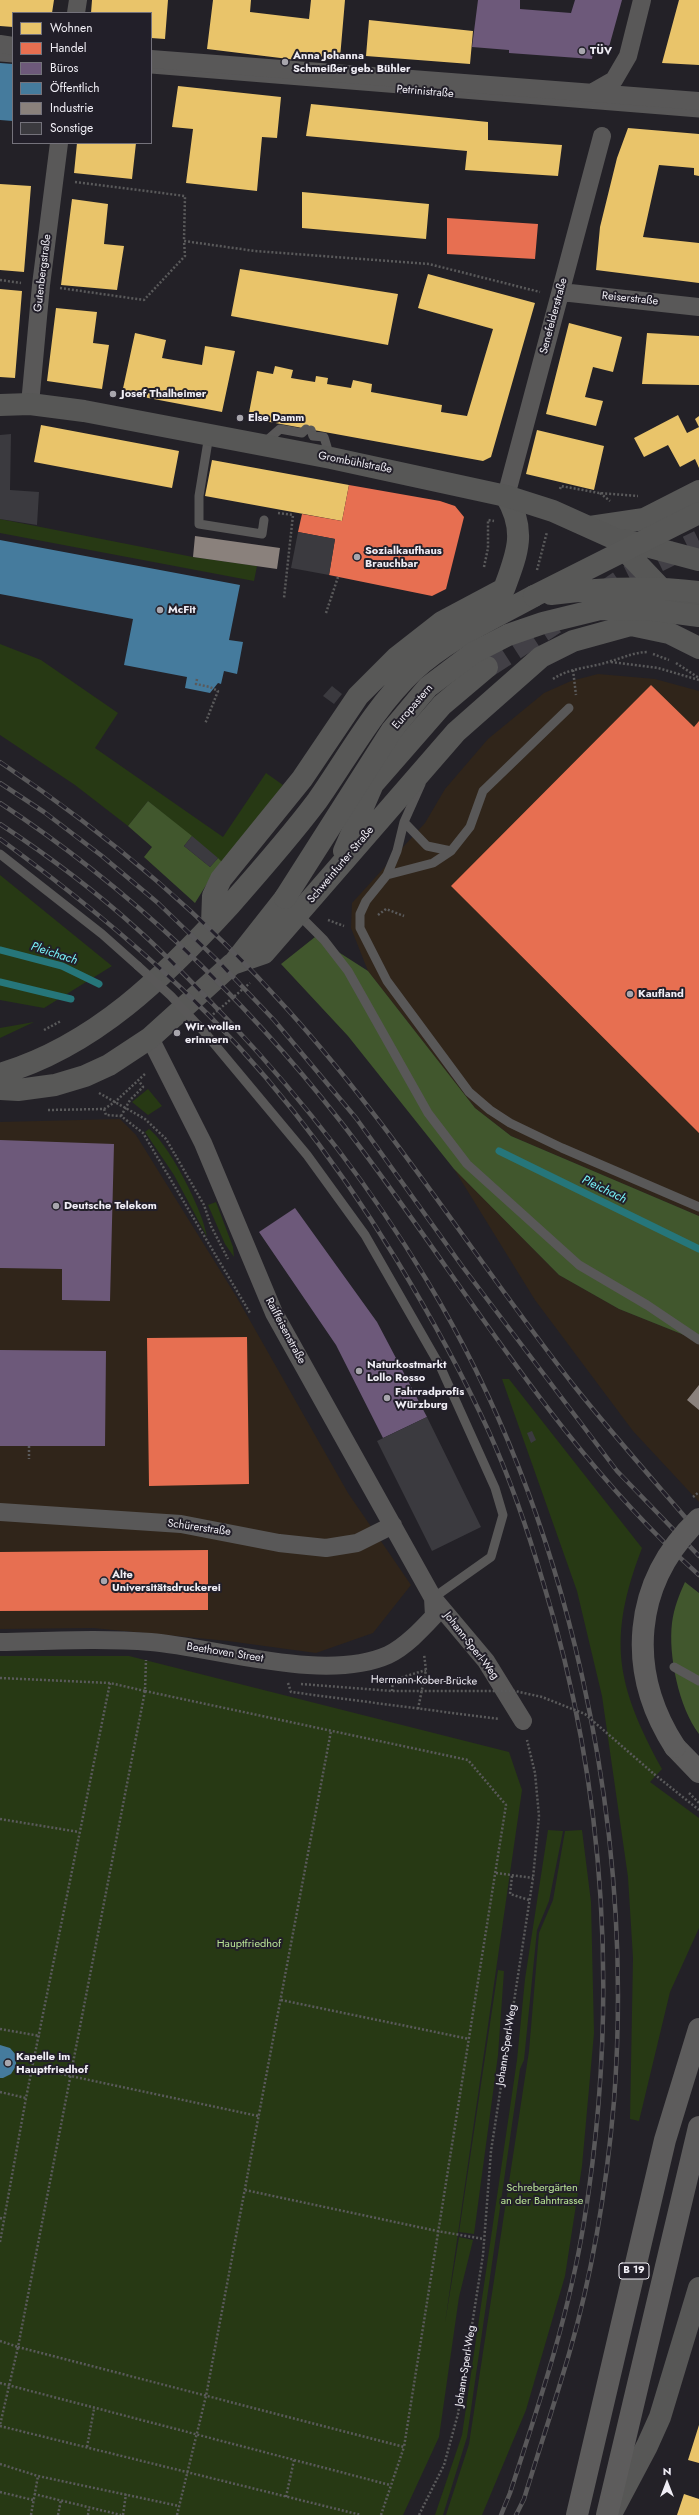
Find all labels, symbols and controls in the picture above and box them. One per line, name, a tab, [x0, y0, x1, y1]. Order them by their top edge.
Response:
legend	[12, 12, 152, 144]
text: Wohnen	[50, 19, 93, 37]
text: Handel	[50, 39, 86, 57]
place label: TÜV	[590, 44, 612, 58]
marker: TÜV	[577, 46, 587, 56]
place label: Anna Johanna Schmeißer geb. Bühler	[293, 49, 410, 75]
marker: Anna Johanna Schmeißer geb. Bühler	[280, 57, 290, 67]
text: Büros	[50, 59, 78, 77]
text: Öffentlich	[50, 79, 100, 97]
street label: Petrinistraße	[396, 83, 454, 101]
text: Industrie	[50, 99, 94, 117]
text: Sonstige	[50, 119, 93, 137]
street label: Gutenbergstraße	[32, 233, 54, 313]
street label: Senefelderstraße	[538, 277, 570, 355]
street label: Reiserstraße	[601, 289, 659, 309]
place label: Josef Thalheimer	[121, 387, 206, 401]
marker: Josef Thalheimer	[108, 389, 118, 399]
place label: Else Damm	[248, 411, 304, 425]
marker: Else Damm	[235, 413, 245, 423]
street label: Grombühlstraße	[317, 449, 393, 477]
place label: Sozialkaufhaus Brauchbar	[365, 544, 442, 570]
marker: Sozialkaufhaus Brauchbar	[352, 552, 362, 562]
place label: McFit	[168, 603, 196, 617]
marker: McFit	[155, 605, 165, 615]
street label: Europastern	[390, 682, 436, 732]
street label: Schweinfurter Straße	[305, 824, 377, 906]
water label: Pleichach	[29, 940, 79, 968]
place label: Kaufland	[638, 987, 684, 1001]
marker: Kaufland	[625, 989, 635, 999]
place label: Wir wollen erinnern	[185, 1020, 241, 1046]
marker: Wir wollen erinnern	[172, 1028, 182, 1038]
water label: Pleichach	[579, 1173, 629, 1207]
place label: Deutsche Telekom	[64, 1199, 157, 1213]
marker: Deutsche Telekom	[51, 1201, 61, 1211]
street label: Raiffeisenstraße	[262, 1296, 308, 1366]
place label: Naturkostmarkt Lollo Rosso	[367, 1358, 447, 1384]
marker: Naturkostmarkt Lollo Rosso	[354, 1366, 364, 1376]
place label: Fahrradprofis Würzburg	[395, 1385, 464, 1411]
marker: Fahrradprofis Würzburg	[382, 1393, 392, 1403]
street label: Schürerstraße	[166, 1517, 232, 1539]
place label: Alte Universitätsdruckerei	[112, 1568, 221, 1594]
marker: Alte Universitätsdruckerei	[99, 1576, 109, 1586]
street label: Johann-Sperl-Weg	[441, 1610, 501, 1682]
street label: Beethoven Street	[186, 1640, 264, 1666]
street label: Hermann-Kober-Brücke	[371, 1673, 477, 1689]
park label: Hauptfriedhof	[217, 1937, 281, 1951]
street label: Johann-Sperl-Weg	[494, 2003, 520, 2087]
place label: Kapelle im Hauptfriedhof	[16, 2050, 88, 2076]
marker: Kapelle im Hauptfriedhof	[3, 2058, 13, 2068]
park label: Schrebergärten an der Bahntrasse	[501, 2181, 583, 2207]
road number: B 19	[619, 2263, 649, 2279]
street label: Johann-Sperl-Weg	[453, 2324, 479, 2408]
north arrow	[647, 2463, 687, 2503]
text: N	[663, 2463, 671, 2479]

